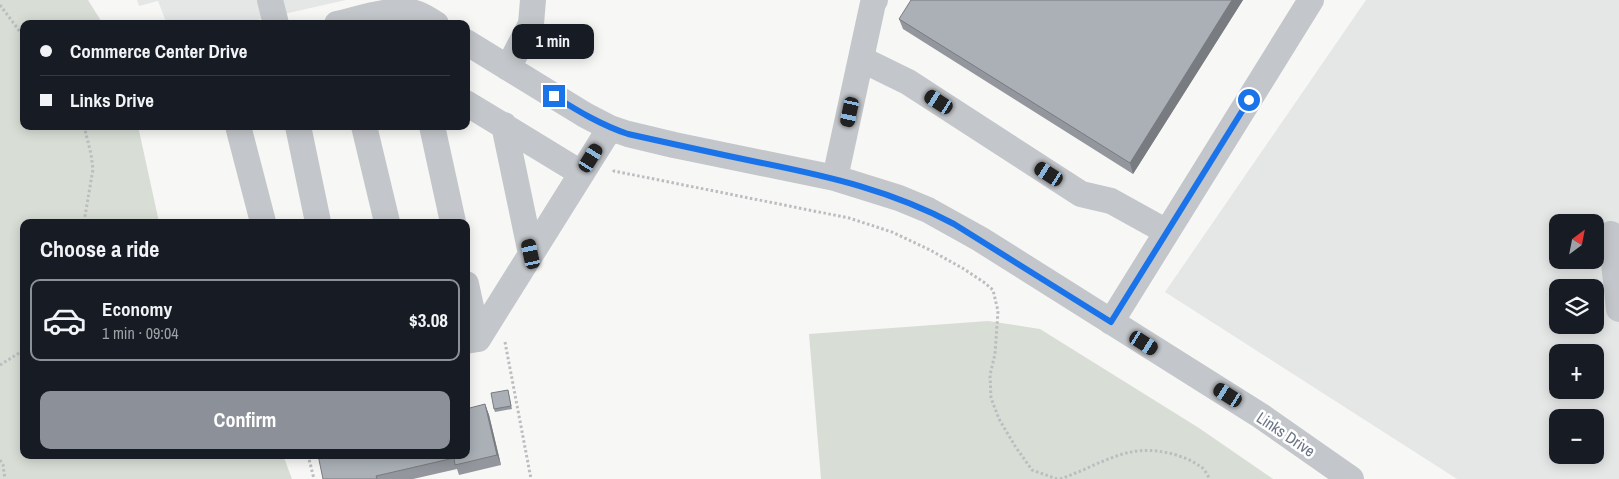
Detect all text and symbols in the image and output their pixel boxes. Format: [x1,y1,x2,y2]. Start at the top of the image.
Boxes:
callout: 1 min [513,23,595,58]
text: 1 min [536,30,570,52]
text: Commerce Center Drive [70,38,248,64]
route end [543,85,565,107]
text: Links Drive [70,87,154,113]
car [922,88,955,116]
route start [1238,89,1260,111]
car [839,96,860,128]
car [576,141,605,175]
car [1032,160,1065,188]
north arrow [1549,214,1604,269]
map controls [1549,214,1604,464]
text: Choose a ride [40,234,159,264]
car [520,238,541,270]
button: layers [1549,279,1604,334]
text: Economy [102,296,172,322]
icon: car [42,298,87,343]
text: $3.08 [409,307,448,333]
text: 1 min · 09:04 [102,322,179,344]
car [1127,329,1160,357]
button: + [1549,344,1604,399]
car [1211,381,1244,409]
button: Confirm [40,391,450,449]
street label: Links Drive [1252,406,1320,462]
button: − [1549,409,1604,464]

